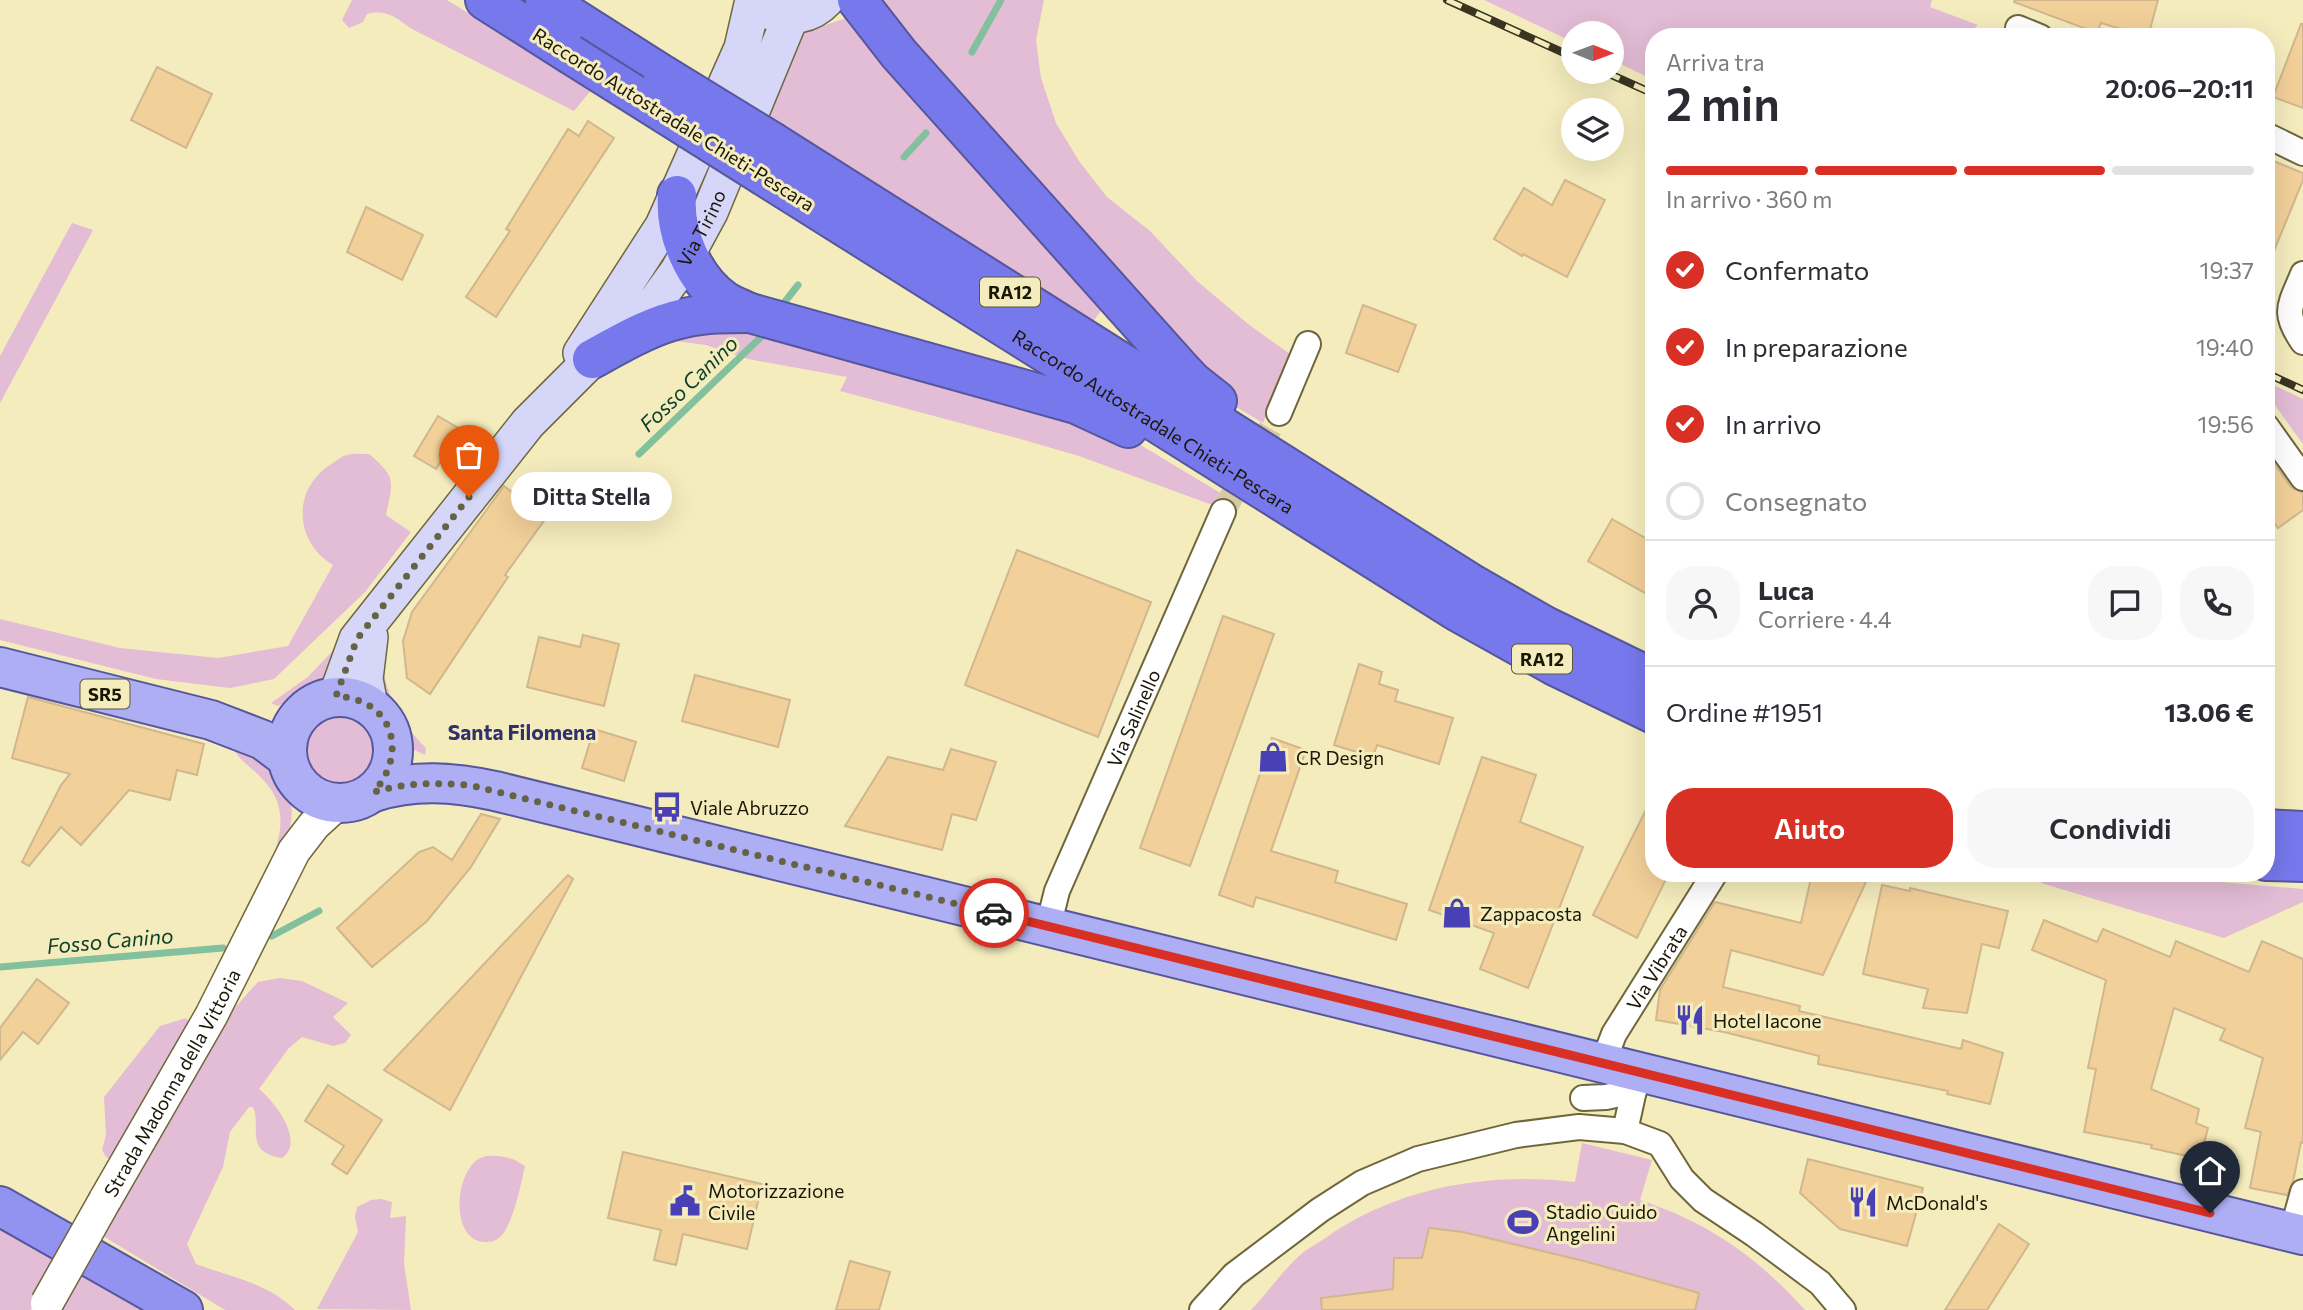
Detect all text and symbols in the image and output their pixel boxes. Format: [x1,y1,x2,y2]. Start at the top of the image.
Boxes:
north arrow [1561,21,1624,84]
map controls [1561,21,1624,161]
street label: Raccordo Autostradale Chieti-Pescara [529,22,819,216]
text: Arriva tra [1666,48,1765,76]
text: 20:06–20:11 [2105,72,2254,103]
text: 2 min [1666,74,1780,130]
button: layers [1561,98,1624,161]
text: In arrivo · 360 m [1666,185,1832,213]
street label: Via Tirino [671,186,730,270]
icon: check [1666,251,1704,289]
text: Confermato [1725,254,1869,285]
text: 19:37 [2200,256,2254,284]
road number: RA12 [980,278,1040,306]
street label: Raccordo Autostradale Chieti-Pescara [1009,324,1298,518]
icon: check [1666,328,1704,366]
water label: Fosso Canino [634,330,742,436]
text: In preparazione [1725,331,1908,362]
text: 19:40 [2196,333,2254,361]
icon: check [1666,405,1704,443]
text: In arrivo [1725,408,1822,439]
text: 19:56 [2198,410,2254,438]
pin [439,425,499,497]
icon: bag [450,436,488,474]
callout: Ditta Stella [511,472,672,522]
text: Ditta Stella [532,482,651,510]
text: Consegnato [1725,485,1867,516]
button: person [1666,566,1740,640]
button: chat [2088,566,2162,640]
button: phone [2180,566,2254,640]
text: Luca [1758,574,1814,605]
text: Corriere · 4.4 [1758,605,1892,633]
road number: RA12 [1512,644,1572,674]
street label: Via Salinello [1101,666,1164,770]
road number: SR5 [80,680,130,708]
text: Ordine #1951 [1666,696,1823,727]
text: 13.06 € [2164,696,2254,727]
district label: Santa Filomena [448,719,596,744]
shop icon: CR Design [1256,740,1290,774]
place label: CR Design [1296,746,1384,769]
button: Aiuto [1666,788,1953,868]
button: Condividi [1967,788,2254,868]
bus stop icon: Viale Abruzzo [650,790,684,824]
place label: Viale Abruzzo [690,796,809,819]
courier [959,878,1029,948]
icon: car [975,894,1013,932]
shop icon: Zappacosta [1440,896,1474,930]
place label: Zappacosta [1480,902,1582,925]
street label: Via Vibrata [1621,920,1691,1014]
water label: Fosso Canino [46,922,174,958]
street label: Strada Madonna della Vittoria [98,965,244,1200]
restaurant icon: Hotel Iacone [1673,1003,1707,1037]
place label: Hotel Iacone [1713,1009,1822,1032]
pin [2180,1141,2240,1213]
icon: home [2191,1152,2229,1190]
place label: Motorizzazione Civile [708,1179,844,1224]
public building icon: Motorizzazione Civile [668,1184,702,1218]
restaurant icon: McDonald's [1846,1185,1880,1219]
place label: McDonald's [1886,1191,1988,1214]
place label: Stadio Guido Angelini [1546,1200,1657,1245]
sports icon: Stadio Guido Angelini [1506,1205,1540,1239]

